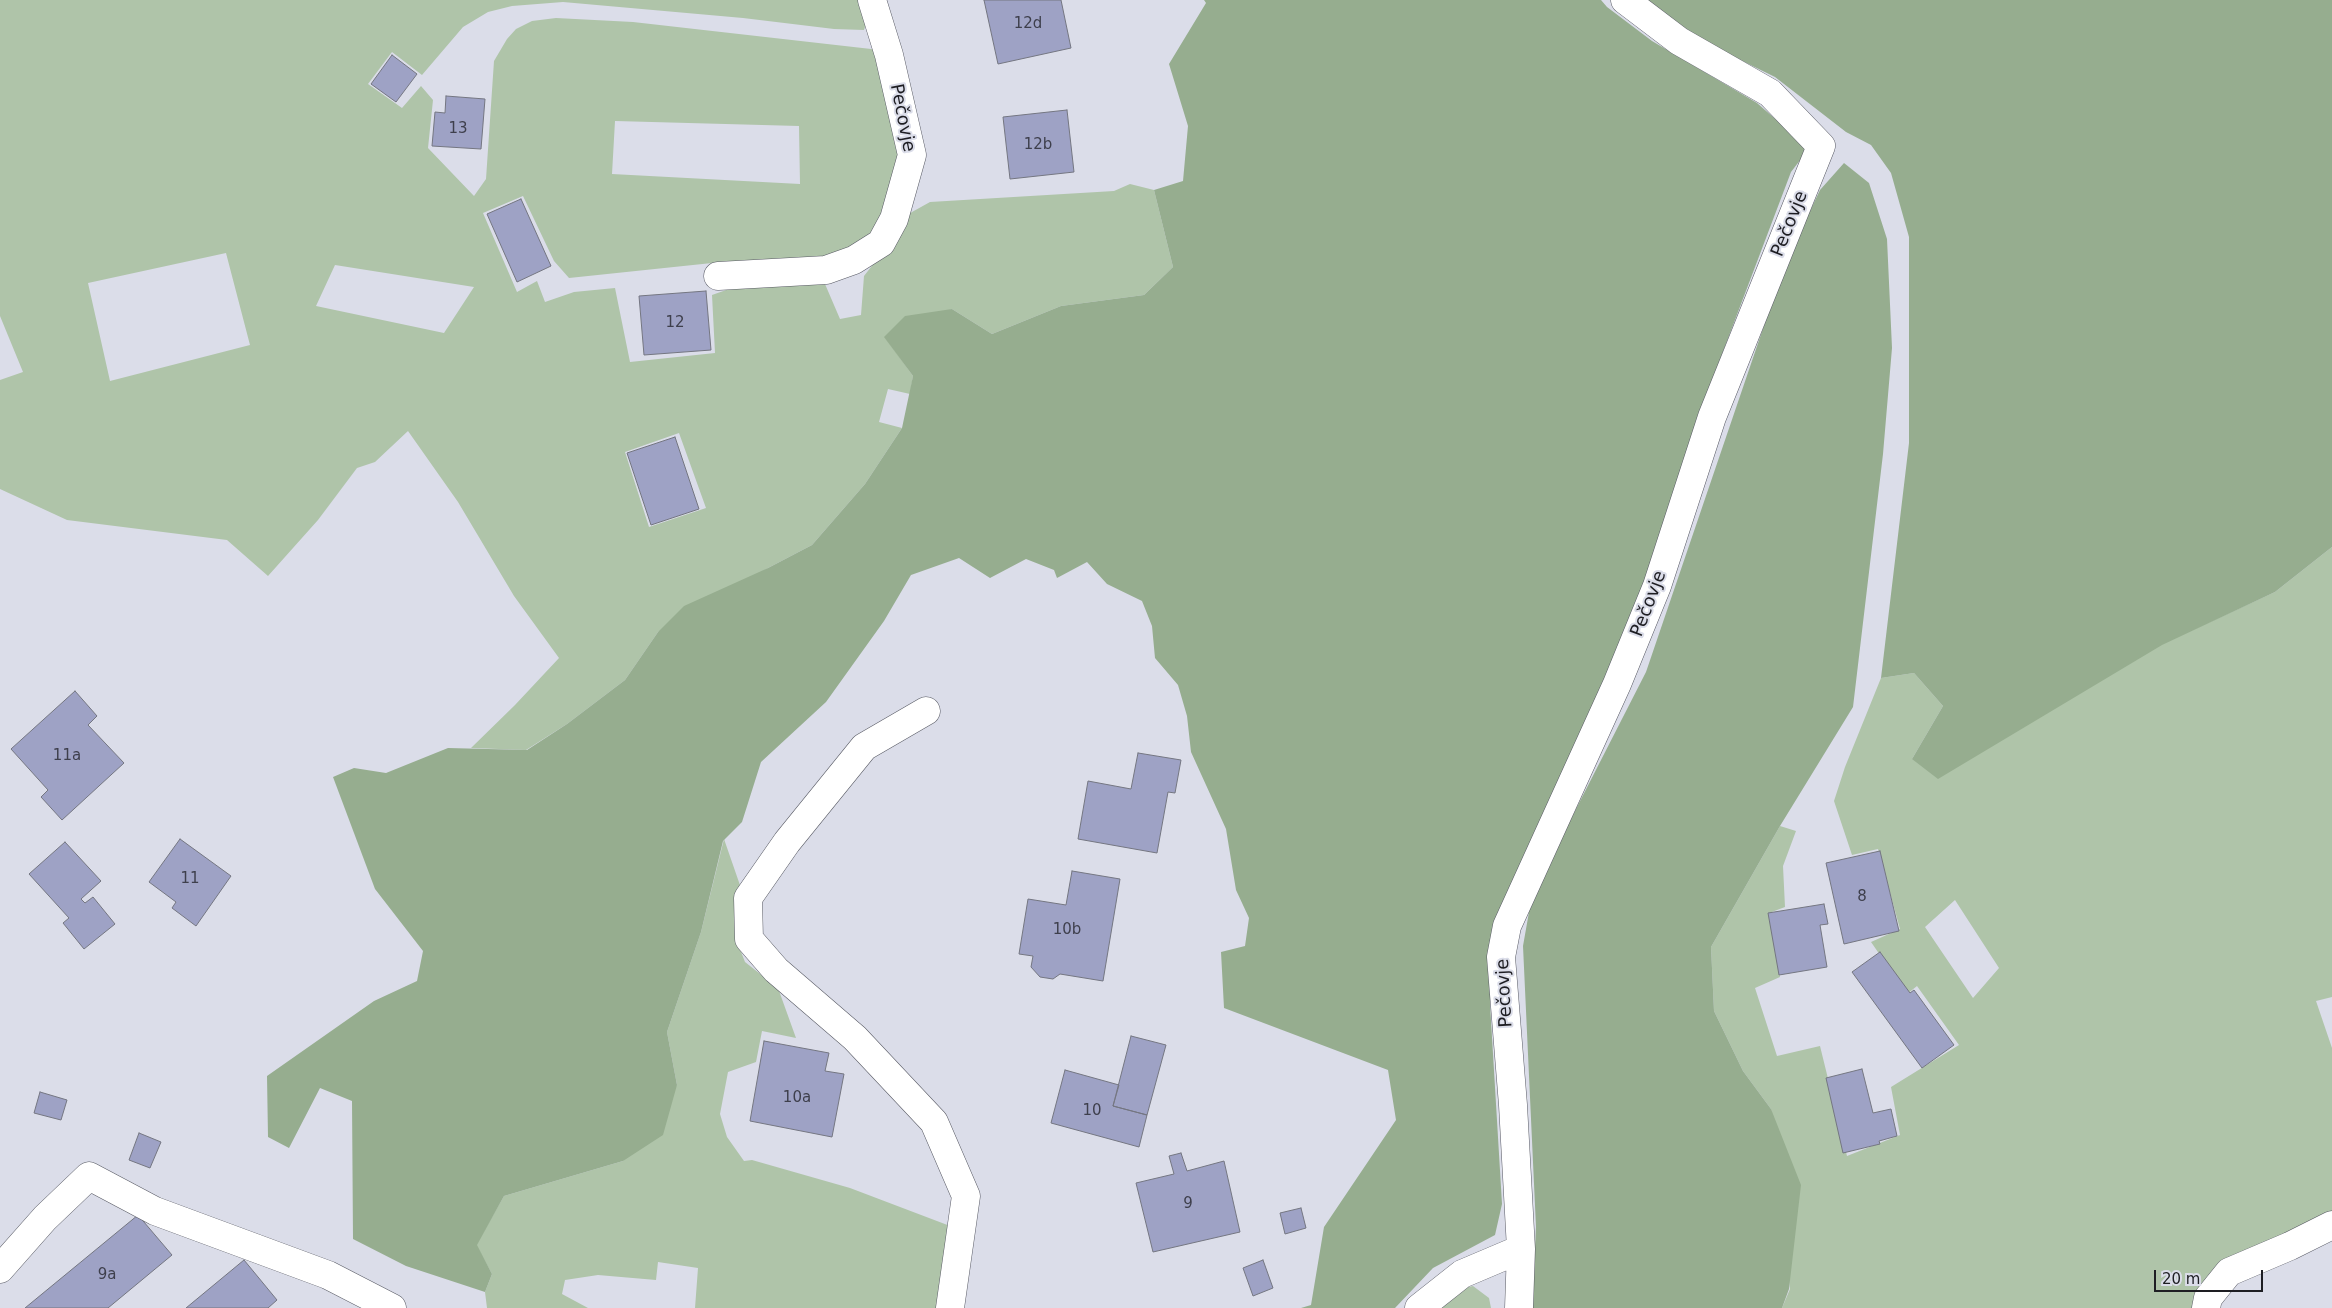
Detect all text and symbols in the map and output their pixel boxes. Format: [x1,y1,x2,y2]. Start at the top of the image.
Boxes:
house number: 12d [1014,15,1042,33]
street label: Pečovje [885,82,919,154]
house number: 13 [448,120,468,138]
house number: 12b [1024,136,1052,154]
street label: Pečovje [1767,188,1813,260]
house number: 12 [665,314,685,332]
street label: Pečovje [1627,568,1671,640]
house number: 11a [53,747,81,765]
house number: 11 [180,870,200,888]
house number: 8 [1857,888,1867,906]
house number: 10b [1053,921,1081,939]
street label: Pečovje [1492,958,1518,1028]
house number: 10a [783,1089,811,1107]
house number: 10 [1082,1102,1102,1120]
house number: 9 [1183,1195,1193,1213]
scale bar [2157,1260,2266,1292]
house number: 9a [98,1266,116,1284]
text: 20 m [2162,1270,2200,1288]

